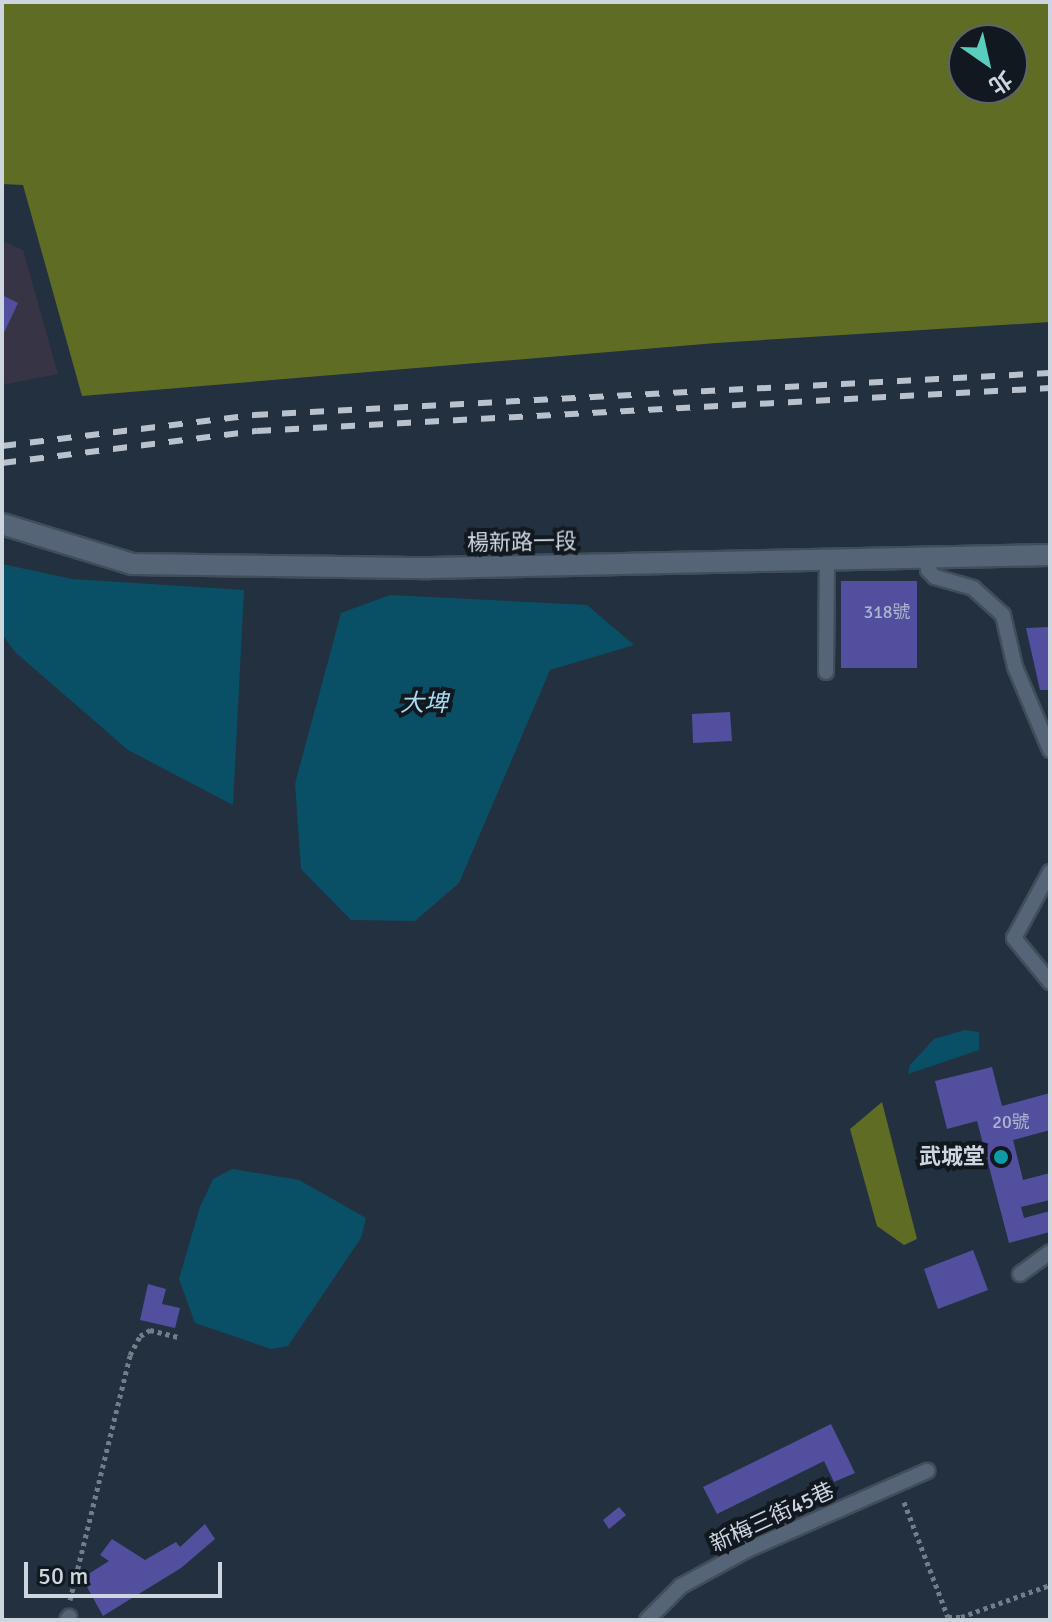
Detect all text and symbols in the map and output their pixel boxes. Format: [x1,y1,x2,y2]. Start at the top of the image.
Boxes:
north arrow [948,24,1028,104]
text: 北 [984,65,1017,100]
street label: 楊新路一段 [467,528,577,556]
house number: 318號 [863,601,911,623]
water label: 大埤 [400,690,448,718]
house number: 20號 [992,1111,1030,1133]
place label: 武城堂 [919,1144,985,1170]
marker: 武城堂 [992,1148,1010,1166]
street label: 新梅三街45巷 [706,1477,838,1557]
scale bar [28,1546,226,1596]
text: 50 m [38,1561,88,1591]

